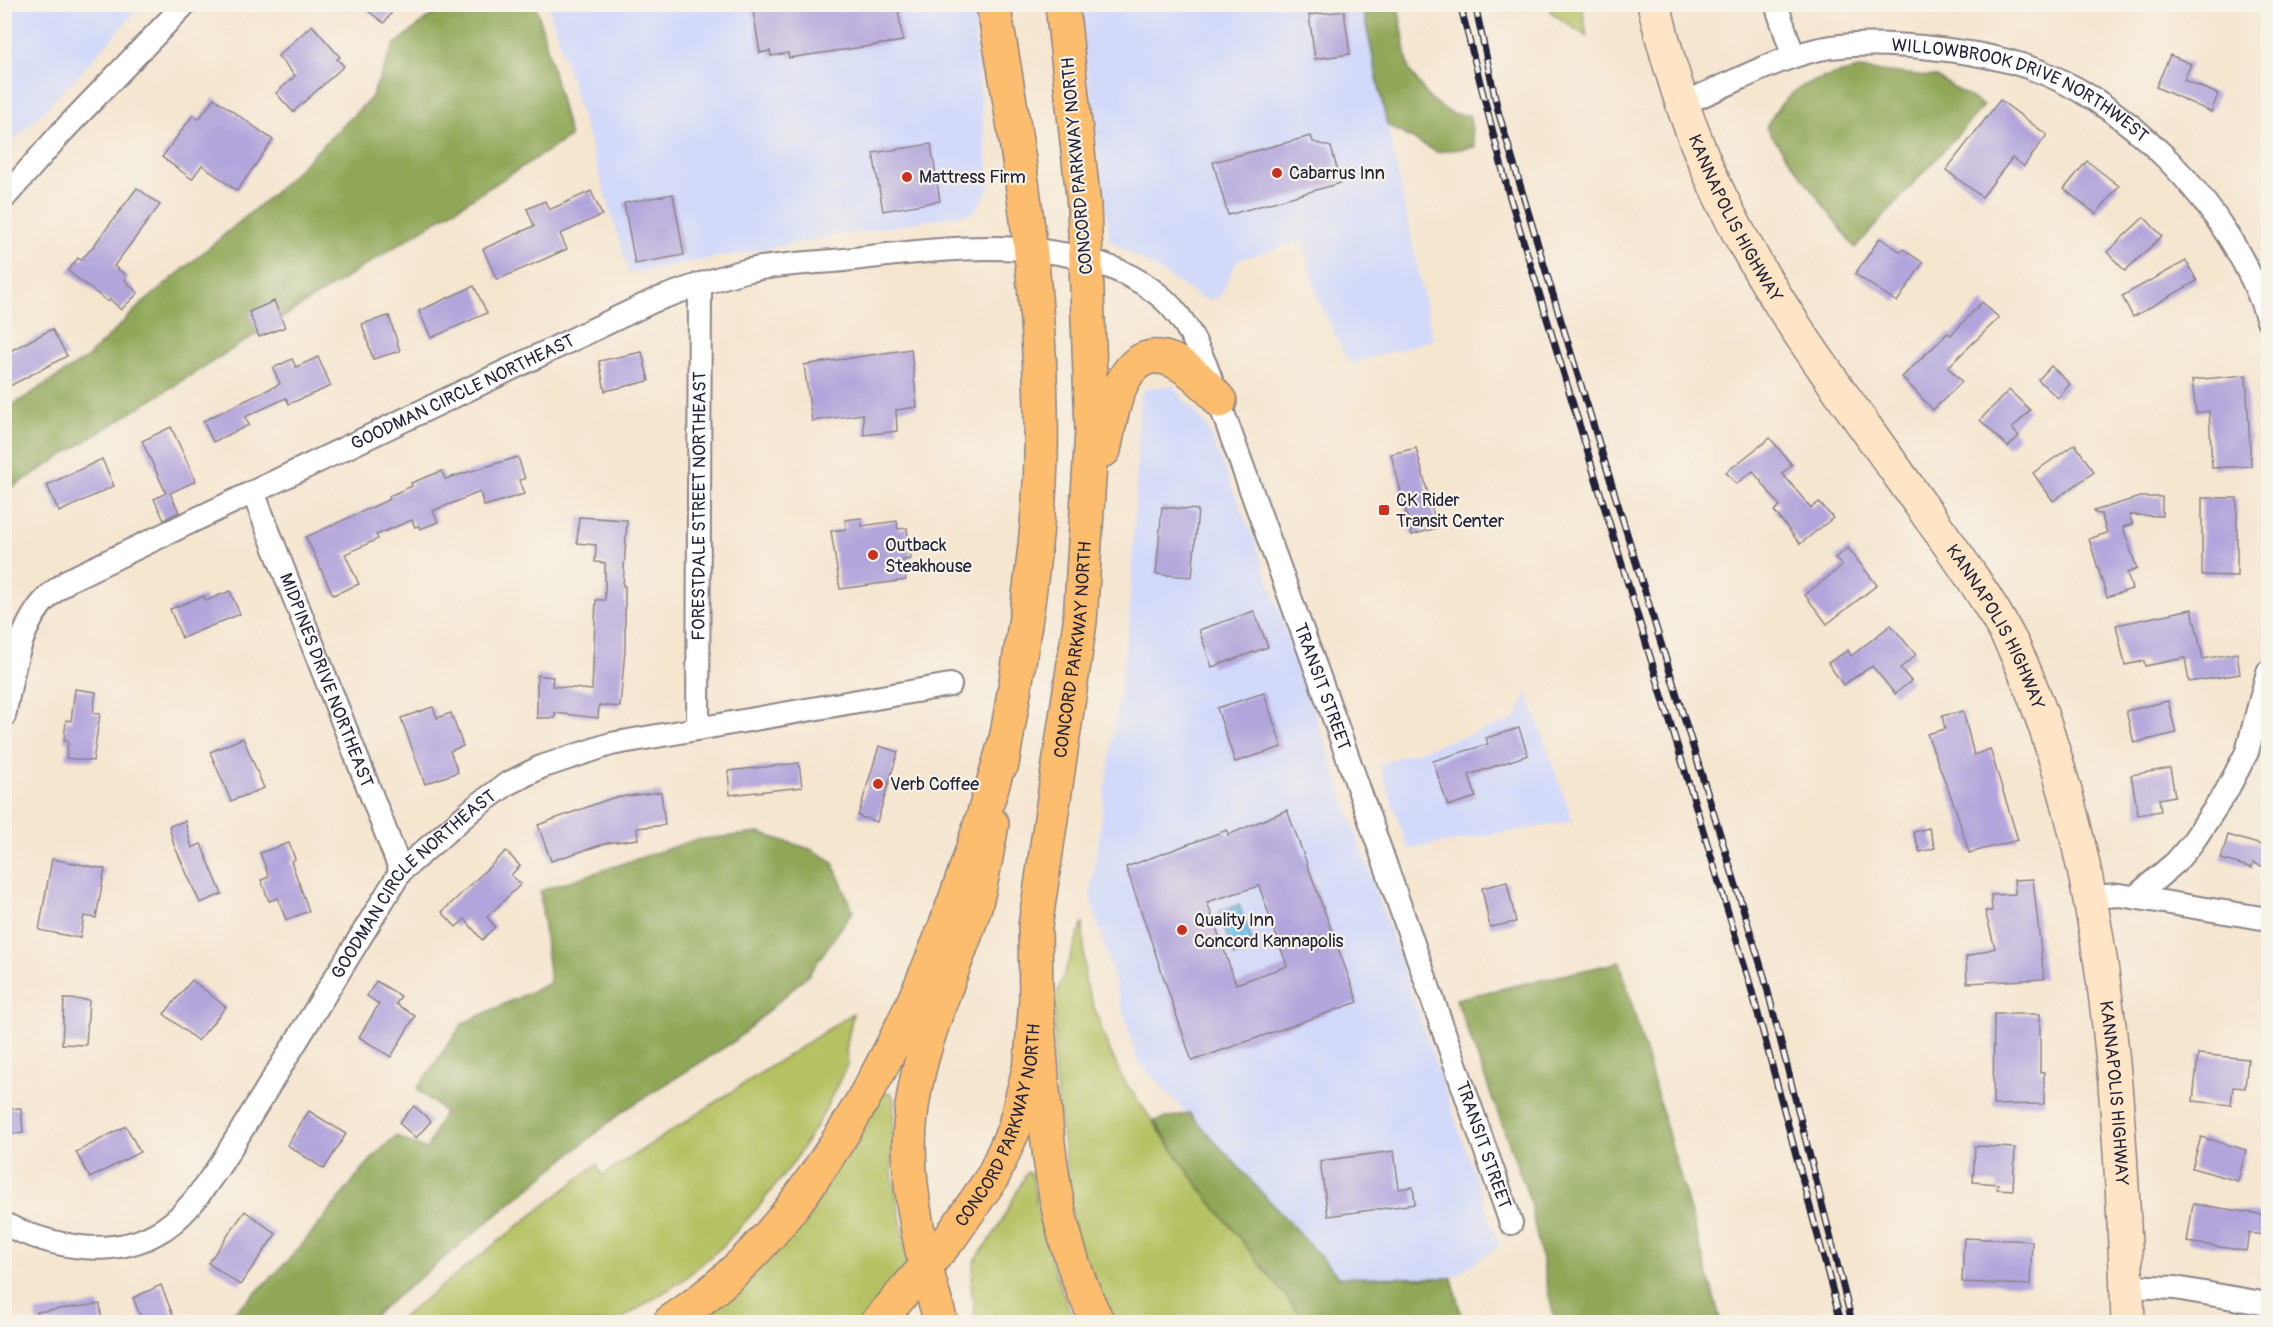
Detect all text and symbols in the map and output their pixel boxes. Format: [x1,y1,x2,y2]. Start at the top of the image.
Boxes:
street label: WILLOWBROOK DRIVE NORTHWEST [1891,34,2153,148]
street label: CONCORD PARKWAY NORTH [1057,56,1098,276]
street label: KANNAPOLIS HIGHWAY [1683,131,1788,307]
place label: Cabarrus Inn [1289,162,1385,185]
place label: Mattress Firm [919,166,1026,189]
marker: Cabarrus Inn [1270,166,1284,180]
marker: Mattress Firm [900,170,914,184]
street label: GOODMAN CIRCLE NORTHEAST [347,329,578,456]
street label: FORESTDALE STREET NORTHEAST [687,371,712,641]
place label: CK Rider Transit Center [1396,489,1505,533]
marker: CK Rider Transit Center [1377,503,1391,517]
place label: Outback Steakhouse [885,534,972,578]
street label: KANNAPOLIS HIGHWAY [1941,540,2050,713]
street label: CONCORD PARKWAY NORTH [1049,541,1097,760]
marker: Outback Steakhouse [866,548,880,562]
street label: MIDPINES DRIVE NORTHEAST [274,570,378,791]
street label: TRANSIT STREET [1288,620,1355,753]
place label: Verb Coffee [890,773,979,796]
marker: Verb Coffee [871,777,885,791]
street label: GOODMAN CIRCLE NORTHEAST [326,785,501,983]
place label: Quality Inn Concord Kannapolis [1194,909,1344,953]
marker: Quality Inn Concord Kannapolis [1175,923,1189,937]
street label: KANNAPOLIS HIGHWAY [2094,999,2133,1187]
street label: CONCORD PARKWAY NORTH [950,1023,1046,1231]
street label: TRANSIT STREET [1450,1078,1516,1212]

